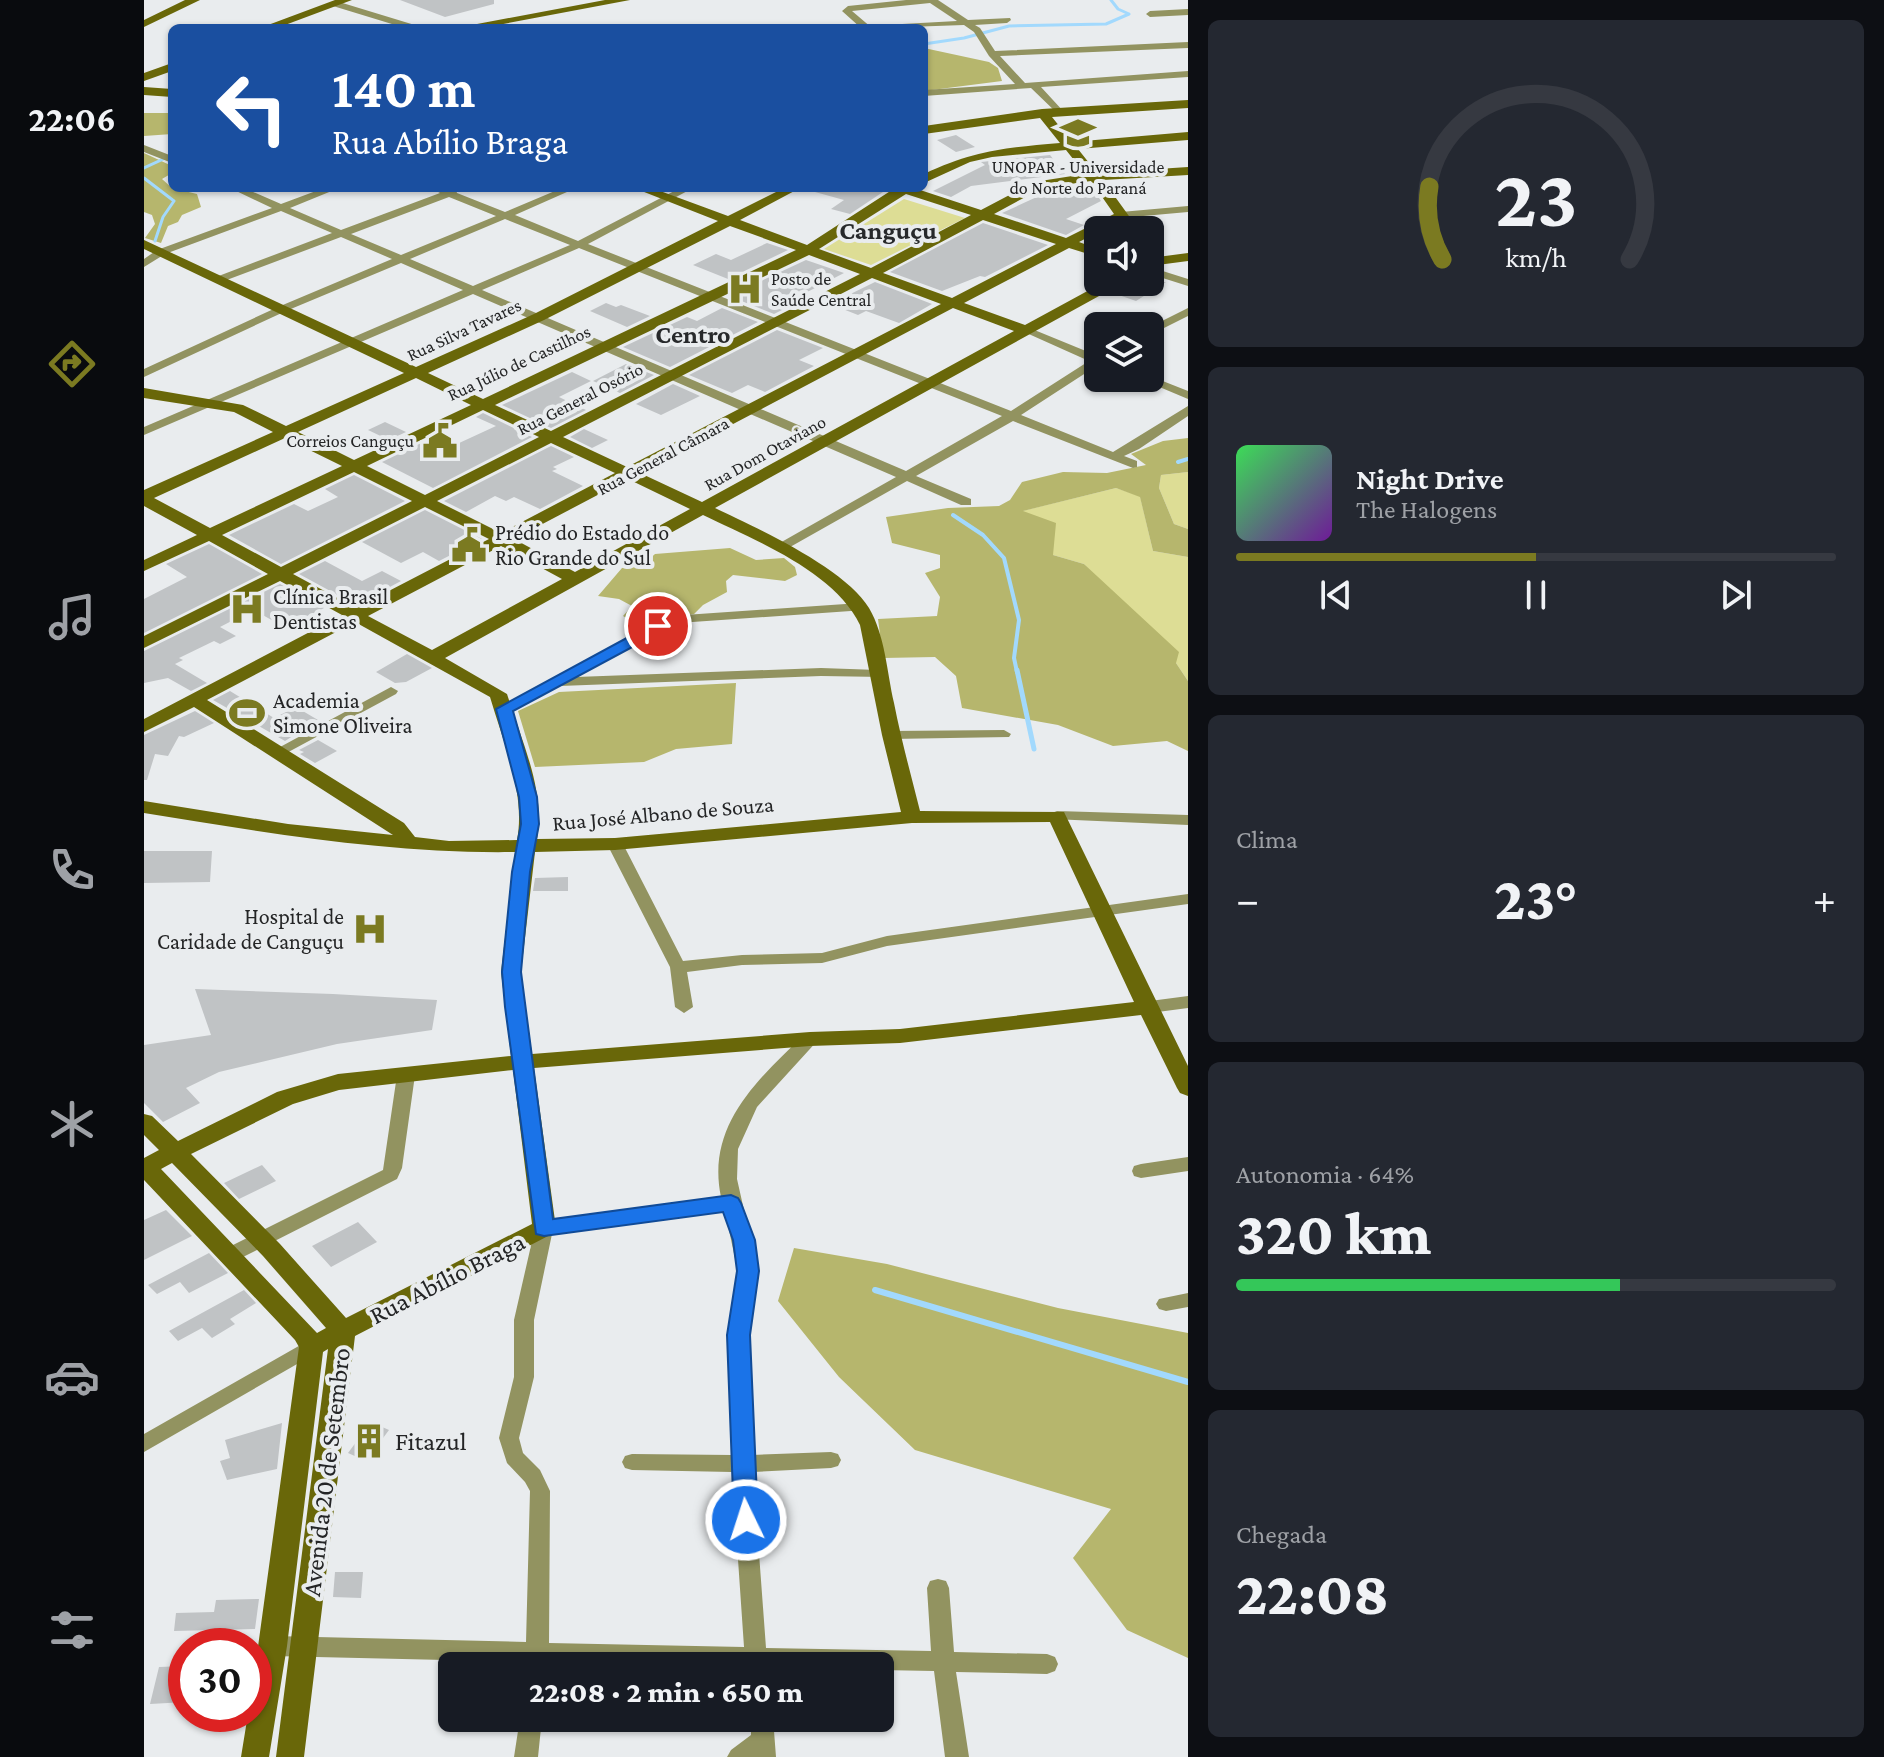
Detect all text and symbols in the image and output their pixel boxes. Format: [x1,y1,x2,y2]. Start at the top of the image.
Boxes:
icon: left [200,56,304,160]
text: 140 m [332,57,475,119]
text: 22:06 [28,99,116,139]
school or university icon: UNOPAR - Universidade do Norte do Paraná [1059,114,1097,152]
text: Rua Abílio Braga [332,122,568,162]
text: 23 [1494,150,1578,243]
place label: UNOPAR - Universidade do Norte do Paraná [992,157,1165,198]
district label: Canguçu [839,216,937,245]
map controls [1084,216,1164,392]
button: sound [1084,216,1164,296]
text: km/h [1505,241,1567,273]
place label: Posto de Saúde Central [771,269,872,310]
hospital icon: Posto de Saúde Central [726,270,764,308]
street label: Rua Silva Tavares [404,295,524,365]
button: layers [1084,312,1164,392]
district label: Centro [655,320,731,349]
street label: Rua Júlio de Castilhos [444,321,594,405]
icon: directions [44,336,100,392]
street label: Rua General Osório [514,359,646,439]
street label: Rua Dom Otaviano [701,411,829,495]
street label: Rua General Câmara [594,413,732,499]
public building icon: Correios Canguçu [421,422,459,460]
place label: Correios Canguçu [286,431,414,451]
text: Night Drive [1356,462,1504,495]
text: The Halogens [1356,495,1497,524]
place label: Prédio do Estado do Rio Grande do Sul [495,520,669,570]
public building icon: Prédio do Estado do Rio Grande do Sul [450,526,488,564]
icon: previous [1314,573,1358,617]
icon: pause [1514,573,1558,617]
icon: next [1714,573,1758,617]
place label: Clínica Brasil Dentistas [273,584,389,634]
icon: music [44,589,100,645]
hospital icon: Clínica Brasil Dentistas [228,590,266,628]
pin [624,592,692,660]
icon: arrive [636,604,680,648]
place label: Academia Simone Oliveira [273,688,412,738]
sports icon: Academia Simone Oliveira [228,694,266,732]
street label: Rua José Albano de Souza [551,791,775,836]
text: Clima [1236,825,1298,854]
icon: phone [44,842,100,898]
text: 23° [1494,865,1578,932]
text: − [1236,875,1259,923]
text: + [1813,875,1836,923]
place label: Hospital de Caridade de Canguçu [157,904,344,954]
hospital icon: Hospital de Caridade de Canguçu [351,910,389,948]
icon: climate [44,1096,100,1152]
text: Autonomia · 64% [1236,1160,1414,1189]
text: 320 km [1236,1200,1431,1267]
street label: Rua Abílio Braga [365,1227,530,1330]
street label: Avenida 20 de Setembro [297,1346,356,1598]
icon: car [44,1349,100,1405]
building icon: Fitazul [350,1422,388,1460]
place label: Fitazul [395,1427,467,1456]
position arrow [704,1478,788,1562]
text: Chegada [1236,1520,1327,1549]
text: 22:08 [1236,1560,1389,1627]
icon: filters [44,1602,100,1658]
speed limit sign: 30 [168,1628,272,1732]
text: 22:08 · 2 min · 650 m [529,1675,803,1708]

